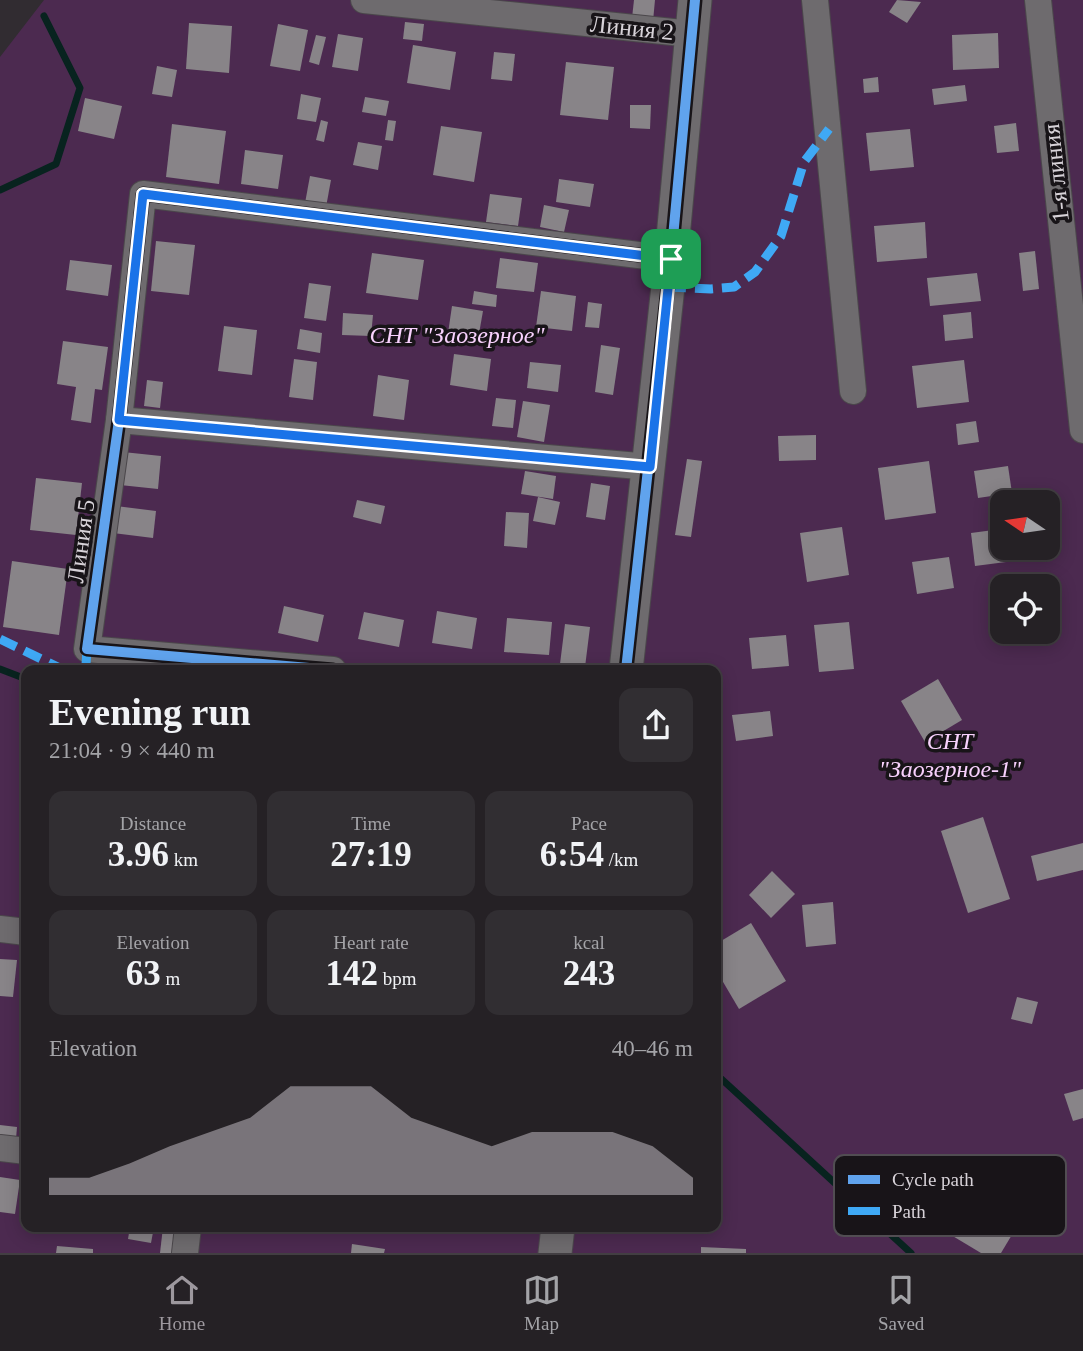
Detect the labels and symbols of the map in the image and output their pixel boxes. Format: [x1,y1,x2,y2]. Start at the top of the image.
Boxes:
street label: Линия 2 [589,11,675,45]
street label: 1-я линия [1038,123,1074,223]
pin [641,229,701,289]
park label: СНТ "Заозерное" [370,322,545,348]
north arrow [990,490,1060,560]
street label: Линия 5 [62,498,100,584]
park label: СНТ "Заозерное-1" [879,728,1022,782]
legend [834,1155,1066,1236]
text: Cycle path [892,1169,974,1190]
text: Path [892,1201,926,1222]

